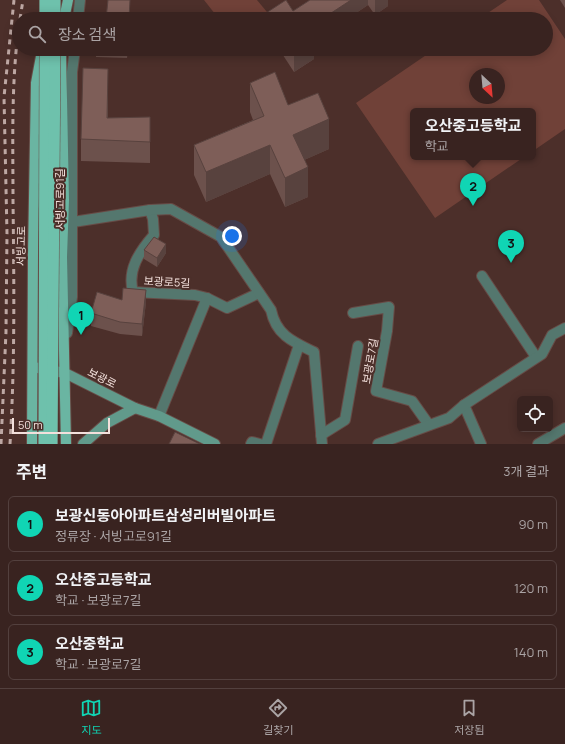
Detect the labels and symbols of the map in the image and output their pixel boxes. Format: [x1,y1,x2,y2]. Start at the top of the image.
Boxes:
north arrow [469,68,505,104]
street label: 서빙고로91길 [52,168,67,230]
pin: 2 [460,173,486,206]
street label: 서빙고로 [13,226,28,266]
your location [222,226,242,246]
pin: 3 [498,230,524,263]
street label: 보광로5길 [143,273,191,290]
pin: 1 [68,302,94,335]
street label: 보광로7길 [358,337,381,385]
street label: 보광로 [85,364,119,391]
scale bar [12,416,110,435]

